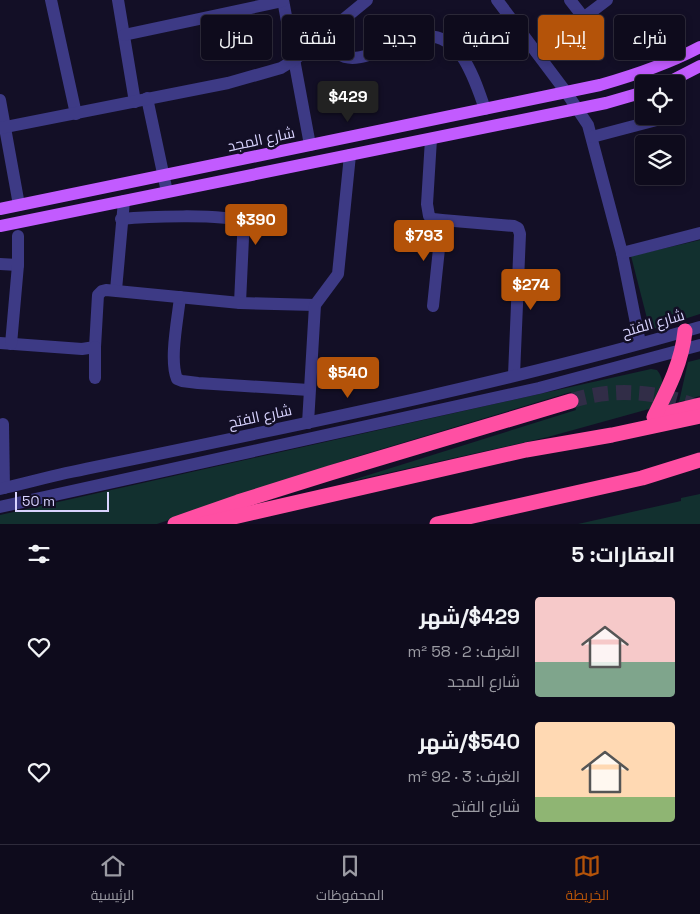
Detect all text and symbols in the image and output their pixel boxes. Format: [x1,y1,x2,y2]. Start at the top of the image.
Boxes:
chip: منزل [201,15,272,60]
chip: شقة [282,15,354,60]
chip: جديد [364,15,434,60]
chip: تصفية [444,15,528,60]
chip: إيجار [538,15,604,60]
chip: شراء [614,15,685,60]
map controls [635,75,685,185]
button: locate [635,75,685,125]
pin: $429 [318,80,378,123]
text: $429 [328,86,368,107]
street label: شارع المجد [226,123,297,157]
button: layers [635,135,685,185]
pin: $390 [226,204,286,246]
text: $390 [236,209,276,230]
pin: $793 [394,220,454,262]
text: $793 [405,225,443,246]
pin: $274 [501,268,561,311]
text: $274 [512,274,550,295]
street label: شارع الفتح [619,305,687,343]
pin: $540 [318,356,378,399]
text: $540 [328,362,368,383]
street label: شارع الفتح [226,400,294,434]
scale bar [15,489,109,512]
text: 50 m [22,492,55,510]
icon: filters [25,540,53,568]
text: العقارات: 5 [572,541,675,568]
text: $429/شهر [419,603,520,630]
icon: home [575,617,635,677]
icon: heart [25,633,53,661]
text: الغرف: 2 · 58 m² [407,641,520,662]
text: شارع المجد [447,671,520,692]
text: $540/شهر [418,728,520,755]
icon: home [575,742,635,802]
icon: heart [25,758,53,786]
text: الغرف: 3 · 92 m² [408,766,520,787]
text: شارع الفتح [451,796,520,817]
tab: الرئيسية [91,852,135,908]
tab: المحفوظات [316,852,384,908]
tab: الخريطة [566,852,609,908]

